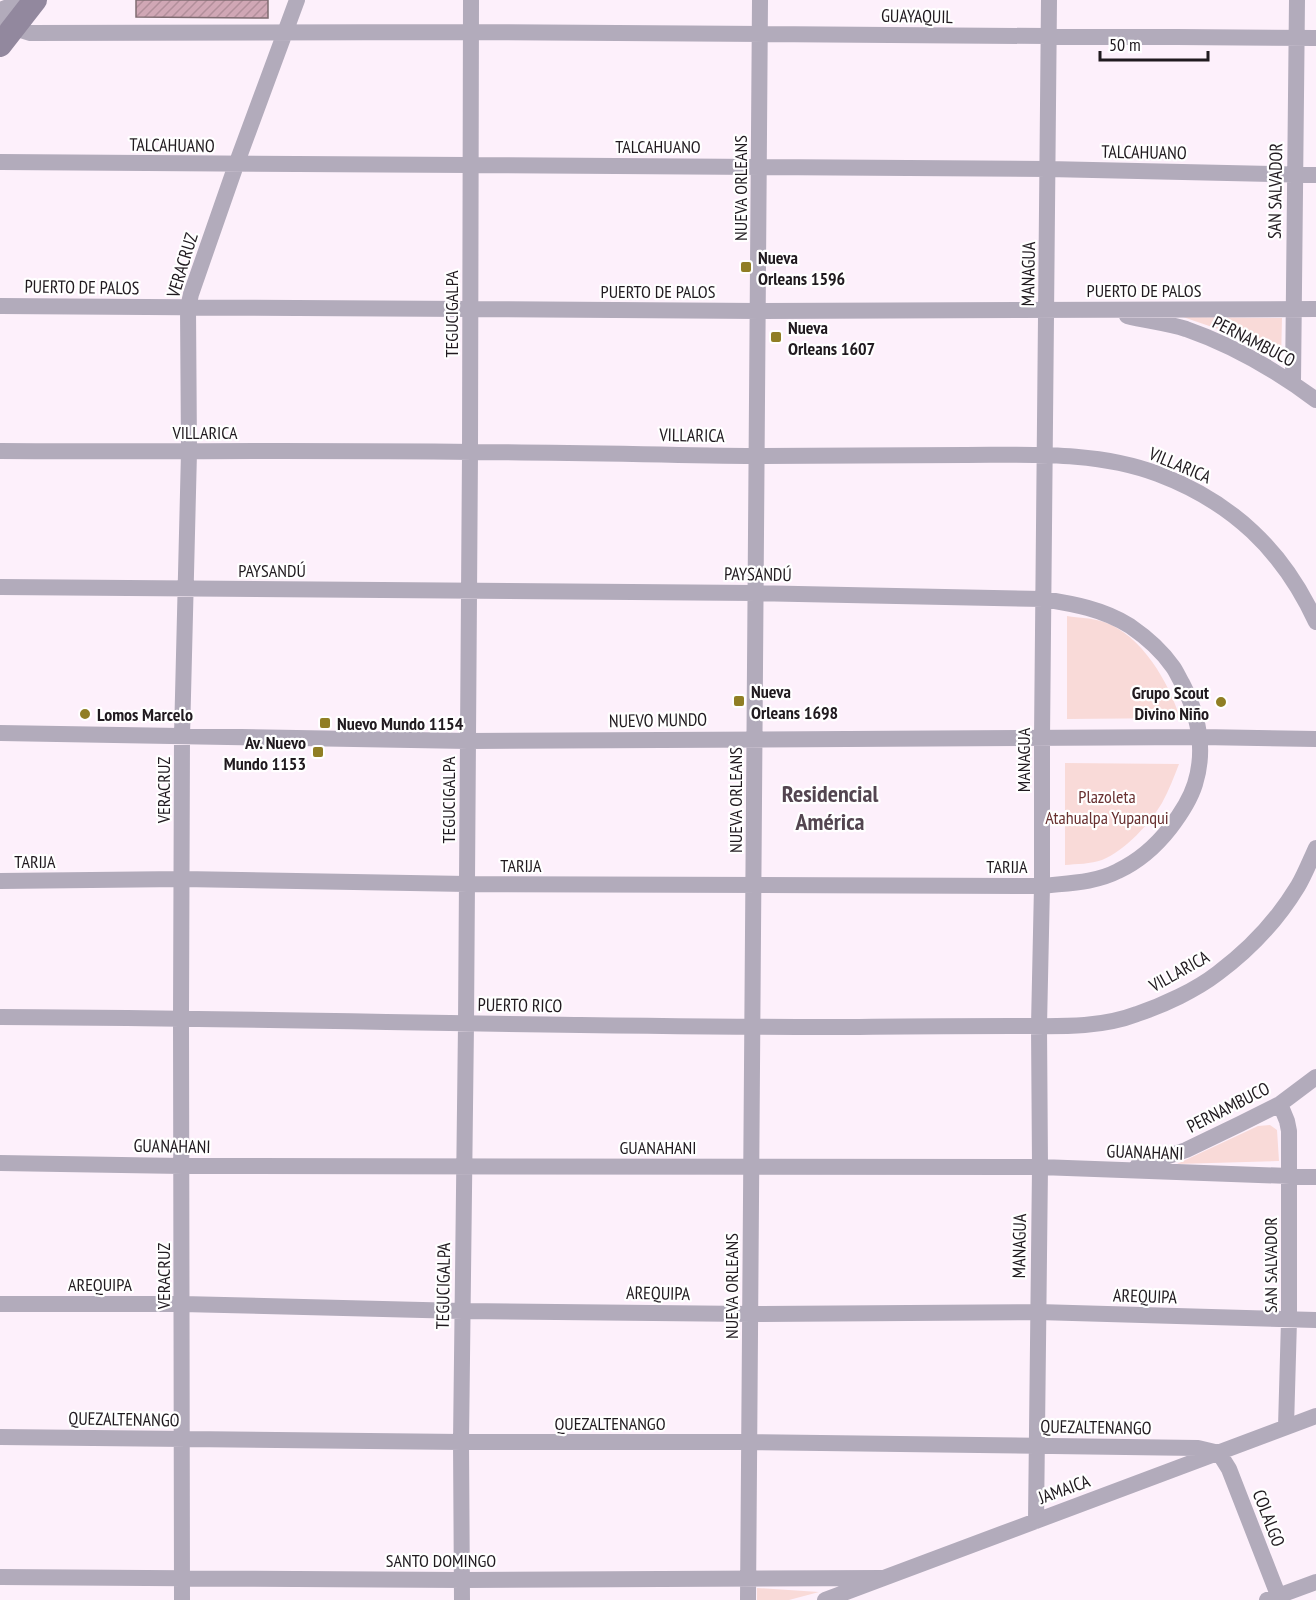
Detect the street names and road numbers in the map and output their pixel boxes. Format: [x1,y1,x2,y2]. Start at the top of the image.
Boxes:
street label: GUAYAQUIL [881,4,954,28]
street label: TALCAHUANO [129,133,215,157]
street label: TALCAHUANO [615,135,701,158]
street label: NUEVA ORLEANS [729,135,752,241]
street label: TALCAHUANO [1101,140,1187,164]
street label: SAN SALVADOR [1263,142,1287,239]
street label: VERACRUZ [161,230,203,301]
street label: MANAGUA [1016,241,1040,306]
street label: TEGUCIGALPA [440,270,463,357]
street label: PUERTO DE PALOS [24,275,140,300]
street label: PUERTO DE PALOS [1087,279,1202,302]
street label: PUERTO DE PALOS [601,280,716,303]
street label: PERNAMBUCO [1209,310,1299,372]
street label: VILLARICA [171,421,238,444]
street label: VILLARICA [658,423,725,447]
street label: VILLARICA [1145,441,1215,489]
street label: PAYSANDÚ [238,559,306,582]
street label: PAYSANDÚ [724,562,792,586]
street label: NUEVO MUNDO [609,708,707,732]
street label: MANAGUA [1012,727,1035,792]
street label: NUEVA ORLEANS [724,747,747,853]
street label: TEGUCIGALPA [437,756,460,843]
street label: VERACRUZ [152,757,175,824]
street label: TARIJA [14,850,56,873]
street label: TARIJA [500,854,542,877]
street label: TARIJA [986,855,1028,878]
street label: VILLARICA [1144,945,1214,997]
street label: PUERTO RICO [477,993,563,1017]
street label: PERNAMBUCO [1183,1076,1273,1138]
street label: GUANAHANI [133,1134,211,1158]
street label: GUANAHANI [620,1136,697,1159]
street label: GUANAHANI [1106,1139,1184,1165]
street label: MANAGUA [1007,1213,1031,1278]
street label: SAN SALVADOR [1259,1217,1282,1313]
street label: NUEVA ORLEANS [720,1233,743,1339]
street label: TEGUCIGALPA [431,1242,455,1330]
street label: VERACRUZ [152,1243,175,1310]
street label: AREQUIPA [68,1273,132,1296]
street label: AREQUIPA [626,1281,691,1305]
street label: AREQUIPA [1113,1283,1178,1309]
street label: QUEZALTENANGO [68,1407,180,1431]
street label: QUEZALTENANGO [554,1412,666,1435]
street label: QUEZALTENANGO [1040,1415,1152,1439]
street label: JAMAICA [1034,1469,1093,1509]
street label: COLALGO [1248,1486,1290,1550]
street label: SANTO DOMINGO [386,1549,496,1572]

